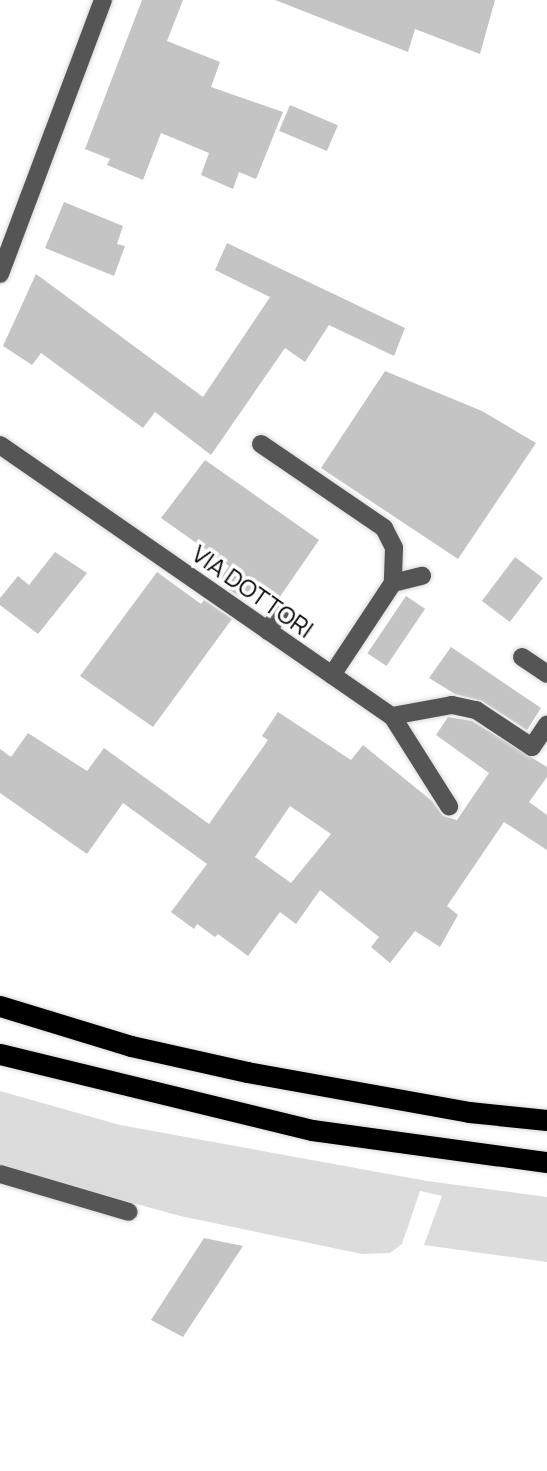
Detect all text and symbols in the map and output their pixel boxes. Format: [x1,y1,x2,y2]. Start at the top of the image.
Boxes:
street label: VIA DOTTORI [187,539,319,643]

